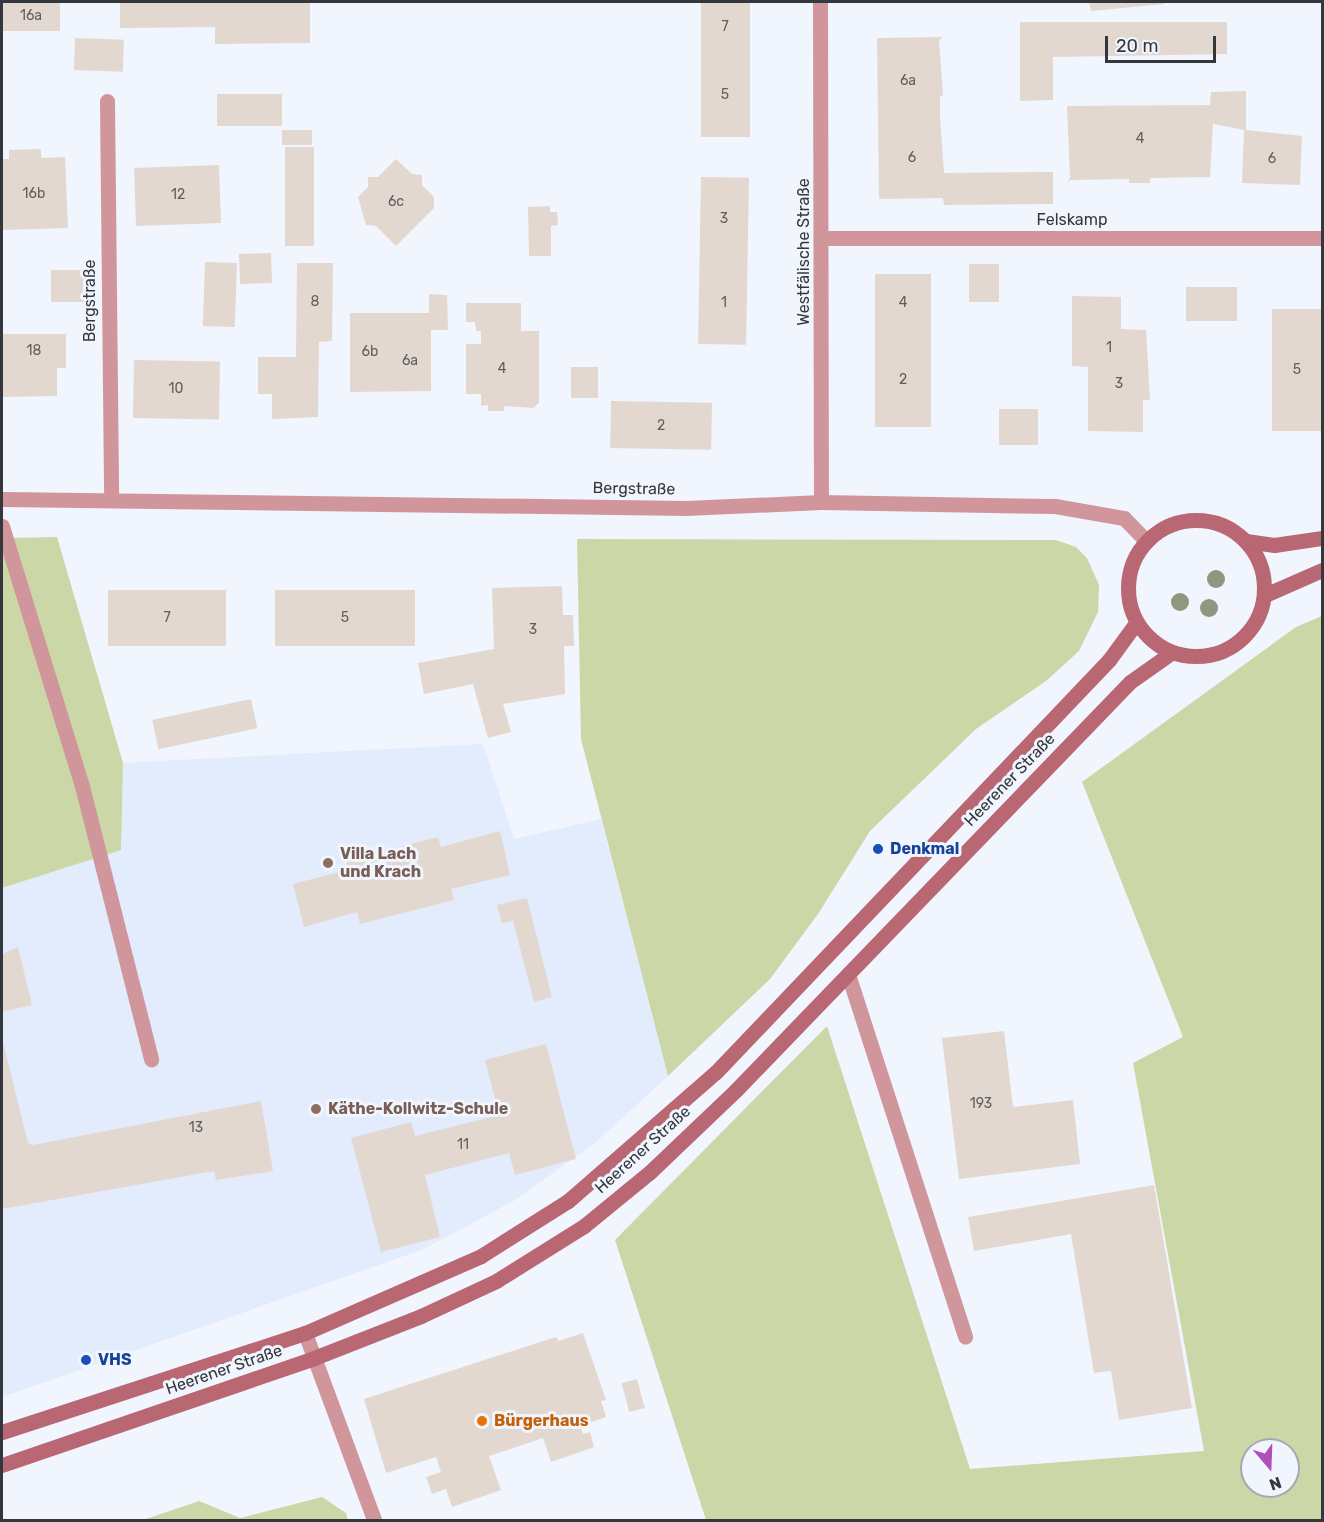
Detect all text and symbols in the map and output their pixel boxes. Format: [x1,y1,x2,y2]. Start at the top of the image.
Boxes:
house number: 16a [20,8,42,24]
house number: 7 [721,19,729,35]
scale bar [1108,24,1219,62]
text: 20 m [1116,35,1158,57]
house number: 6a [900,73,916,89]
house number: 5 [721,87,729,103]
house number: 4 [1136,131,1144,147]
house number: 6 [908,150,916,166]
house number: 6 [1268,151,1276,167]
street label: Westfälische Straße [794,178,814,326]
house number: 16b [23,186,45,202]
house number: 12 [171,187,185,203]
house number: 6c [388,194,404,210]
street label: Felskamp [1037,210,1107,230]
house number: 3 [720,211,728,227]
street label: Bergstraße [80,260,100,342]
house number: 8 [311,294,319,310]
house number: 1 [721,295,727,311]
house number: 4 [899,295,907,311]
house number: 1 [1106,340,1112,356]
house number: 18 [27,343,41,359]
house number: 6b [362,344,378,360]
house number: 6a [402,353,418,369]
house number: 4 [498,361,506,377]
house number: 5 [1293,362,1301,378]
house number: 2 [899,372,907,388]
house number: 3 [1115,376,1123,392]
house number: 10 [169,381,183,397]
house number: 2 [657,418,665,434]
street label: Bergstraße [592,479,676,499]
house number: 7 [163,610,171,626]
house number: 5 [341,610,349,626]
house number: 3 [529,622,537,638]
street label: Heerener Straße [961,729,1059,831]
place label: Denkmal [890,839,959,859]
marker: Denkmal [871,842,885,856]
place label: Villa Lach und Krach [340,844,421,882]
marker: Villa Lach und Krach [321,856,335,870]
house number: 193 [970,1096,992,1112]
place label: Käthe-Kollwitz-Schule [328,1099,508,1119]
marker: Käthe-Kollwitz-Schule [309,1102,323,1116]
street label: Heerener Straße [591,1102,695,1198]
house number: 13 [189,1120,203,1136]
house number: 11 [457,1137,469,1153]
street label: Heerener Straße [163,1341,285,1399]
place label: VHS [98,1350,132,1370]
marker: VHS [79,1353,93,1367]
place label: Bürgerhaus [494,1411,589,1431]
marker: Bürgerhaus [475,1414,489,1428]
north arrow [1240,1438,1300,1498]
text: N [1267,1473,1284,1494]

